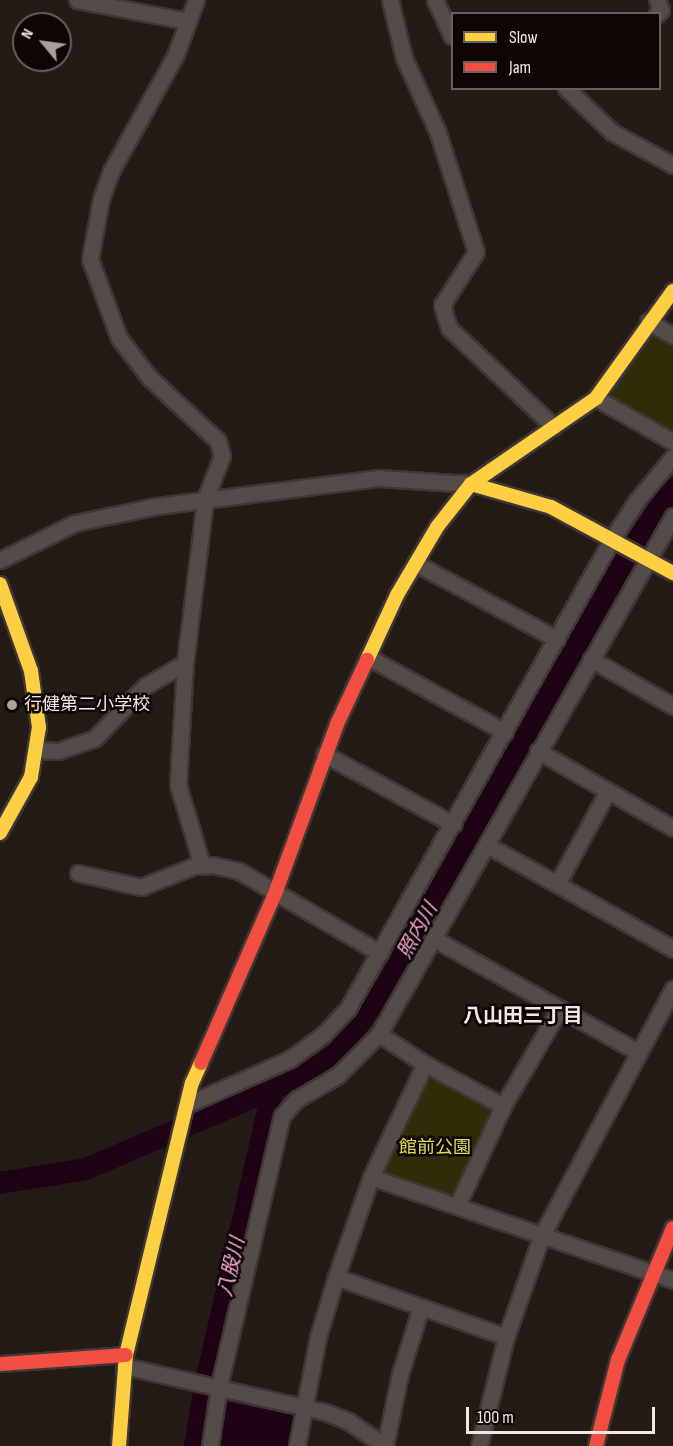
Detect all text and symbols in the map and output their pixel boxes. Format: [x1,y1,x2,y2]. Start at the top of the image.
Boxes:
north arrow [12,12,72,72]
legend [451,12,661,90]
text: N [17,26,38,42]
text: Slow [509,27,538,48]
text: Jam [509,57,531,78]
place label: 行健第二小学校 [24,694,150,716]
marker: 行健第二小学校 [5,698,19,712]
water label: 照内川 [393,899,443,963]
district label: 八山田三丁目 [463,1004,583,1028]
park label: 館前公園 [399,1137,471,1159]
water label: 八股川 [214,1235,250,1299]
scale bar [469,1395,658,1433]
text: 100 m [477,1407,514,1428]

